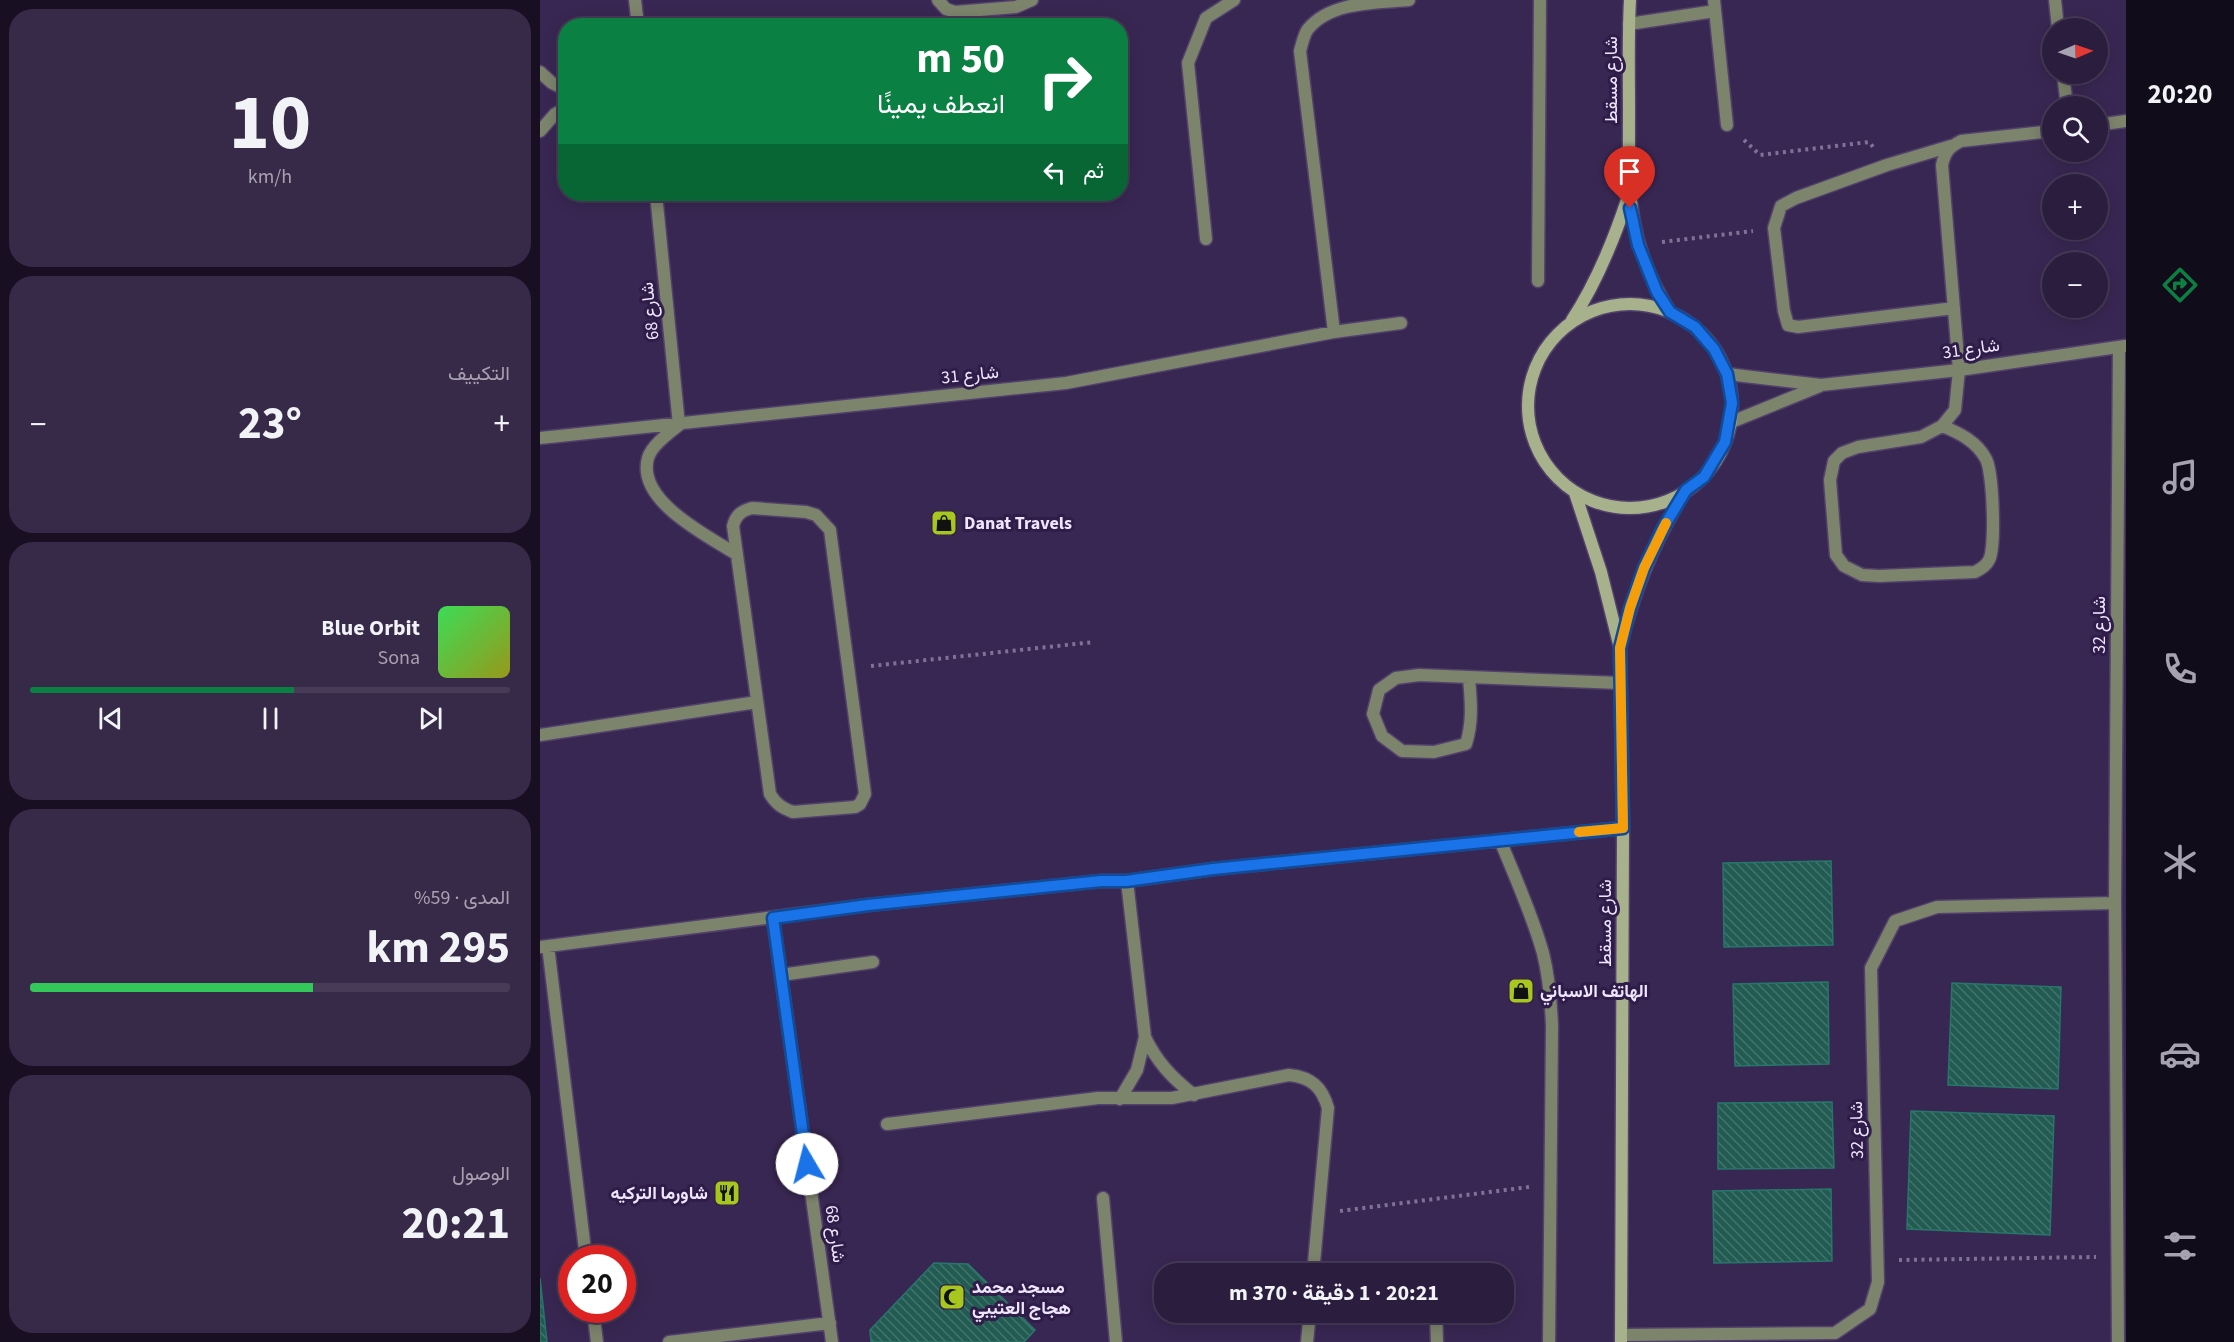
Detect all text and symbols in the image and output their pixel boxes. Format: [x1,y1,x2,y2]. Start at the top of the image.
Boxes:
north arrow [2042,18,2108,84]
map controls [2042,18,2108,318]
text: 50 m [916,29,1005,89]
street label: شارع مسقط [1599,36,1624,124]
icon: right [1026,42,1104,120]
text: 10 [229,68,311,179]
text: 20:20 [2147,75,2213,114]
text: انعطف يمينًا [877,85,1005,124]
button: search [2042,96,2108,162]
pin [1604,146,1655,208]
text: ثم [1083,155,1104,187]
icon: arrive [1613,155,1646,188]
icon: left [1038,156,1071,189]
text: km/h [248,163,292,191]
button: + [2042,174,2108,240]
button: − [2042,252,2108,318]
icon: directions [2159,264,2201,306]
street label: شارع 68 [635,281,665,341]
street label: شارع 31 [1941,333,2001,365]
text: التكييف [448,360,510,388]
street label: شارع 31 [940,360,1000,390]
text: 23° [238,392,302,456]
text: − [30,401,46,448]
text: + [494,401,510,448]
icon: music [2159,456,2201,498]
shop icon: Danat Travels [929,508,959,538]
place label: Danat Travels [964,511,1072,536]
street label: شارع 32 [2087,596,2112,654]
text: Blue Orbit [321,612,420,644]
text: Sona [377,644,420,672]
icon: phone [2159,648,2201,690]
icon: previous [94,702,127,735]
icon: pause [254,702,287,735]
icon: next [414,702,447,735]
icon: climate [2159,841,2201,883]
street label: شارع مسقط [1593,879,1618,967]
text: المدى · 59% [414,884,510,912]
text: 295 km [366,916,510,980]
shop icon: الهاتف الاسباني [1506,976,1536,1006]
place label: الهاتف الاسباني [1540,979,1648,1006]
icon: car [2159,1033,2201,1075]
street label: شارع 32 [1844,1101,1870,1159]
position arrow [775,1132,839,1196]
text: الوصول [452,1160,510,1188]
restaurant icon: شاورما التركيه [712,1178,742,1208]
place label: شاورما التركيه [611,1181,708,1206]
text: 20:21 [401,1192,510,1256]
street label: شارع 68 [819,1204,851,1264]
icon: filters [2159,1225,2201,1267]
speed limit sign: 20 [558,1245,636,1323]
place label: مسجد محمد هجاج العتيبي [972,1275,1071,1323]
text: 20:21 · 1 دقيقة · 370 m [1229,1277,1439,1309]
mosque icon: مسجد محمد هجاج العتيبي [937,1282,967,1312]

